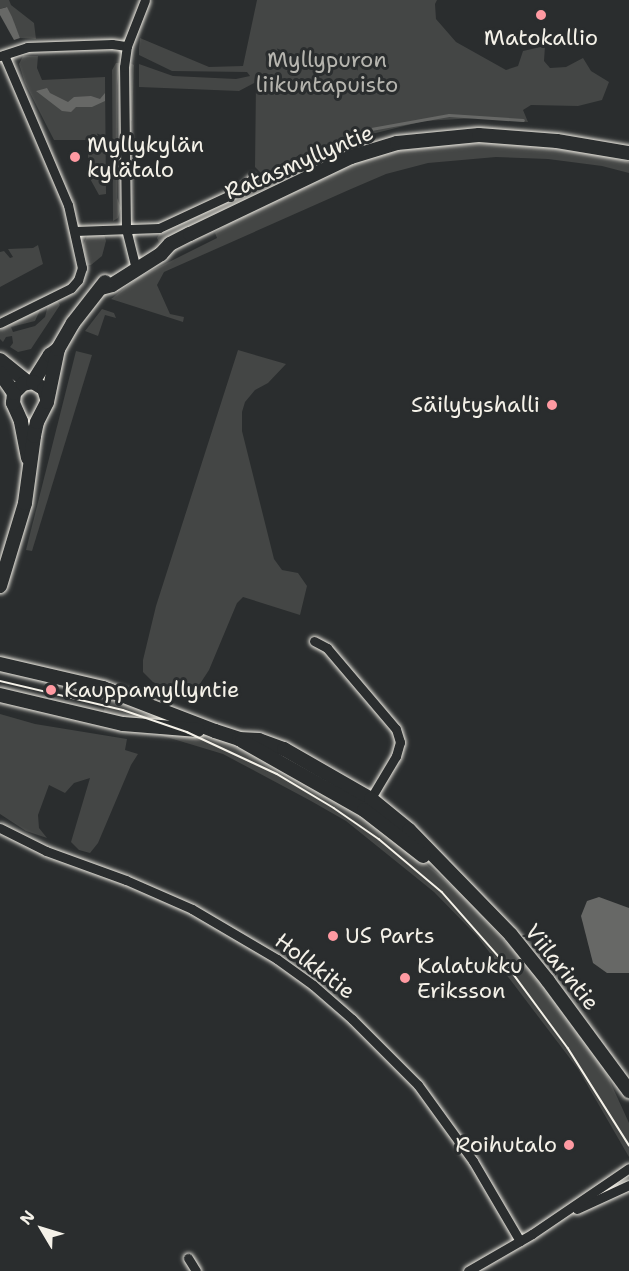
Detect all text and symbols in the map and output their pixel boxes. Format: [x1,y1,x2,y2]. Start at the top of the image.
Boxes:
marker: Matokallio [534,8,548,22]
place label: Matokallio [484,25,598,51]
park label: Myllypuron liikuntapuisto [256,46,398,98]
street label: Ratasmyllyntie [221,119,377,205]
place label: Myllykylän kylätalo [87,131,204,182]
marker: Myllykylän kylätalo [68,150,82,164]
place label: Säilytyshalli [411,392,540,418]
marker: Säilytyshalli [545,398,559,412]
place label: Kauppamyllyntie [64,677,239,703]
marker: Kauppamyllyntie [42,681,60,699]
street label: Viilarintie [519,919,605,1015]
place label: US Parts [345,923,435,949]
street label: Holkkitie [270,927,360,1005]
marker: US Parts [326,929,340,943]
place label: Kalatukku Eriksson [417,952,523,1004]
marker: Kalatukku Eriksson [398,971,412,985]
place label: Roihutalo [455,1132,557,1158]
marker: Roihutalo [562,1138,576,1152]
north arrow [12,1199,72,1259]
text: N [15,1206,40,1229]

